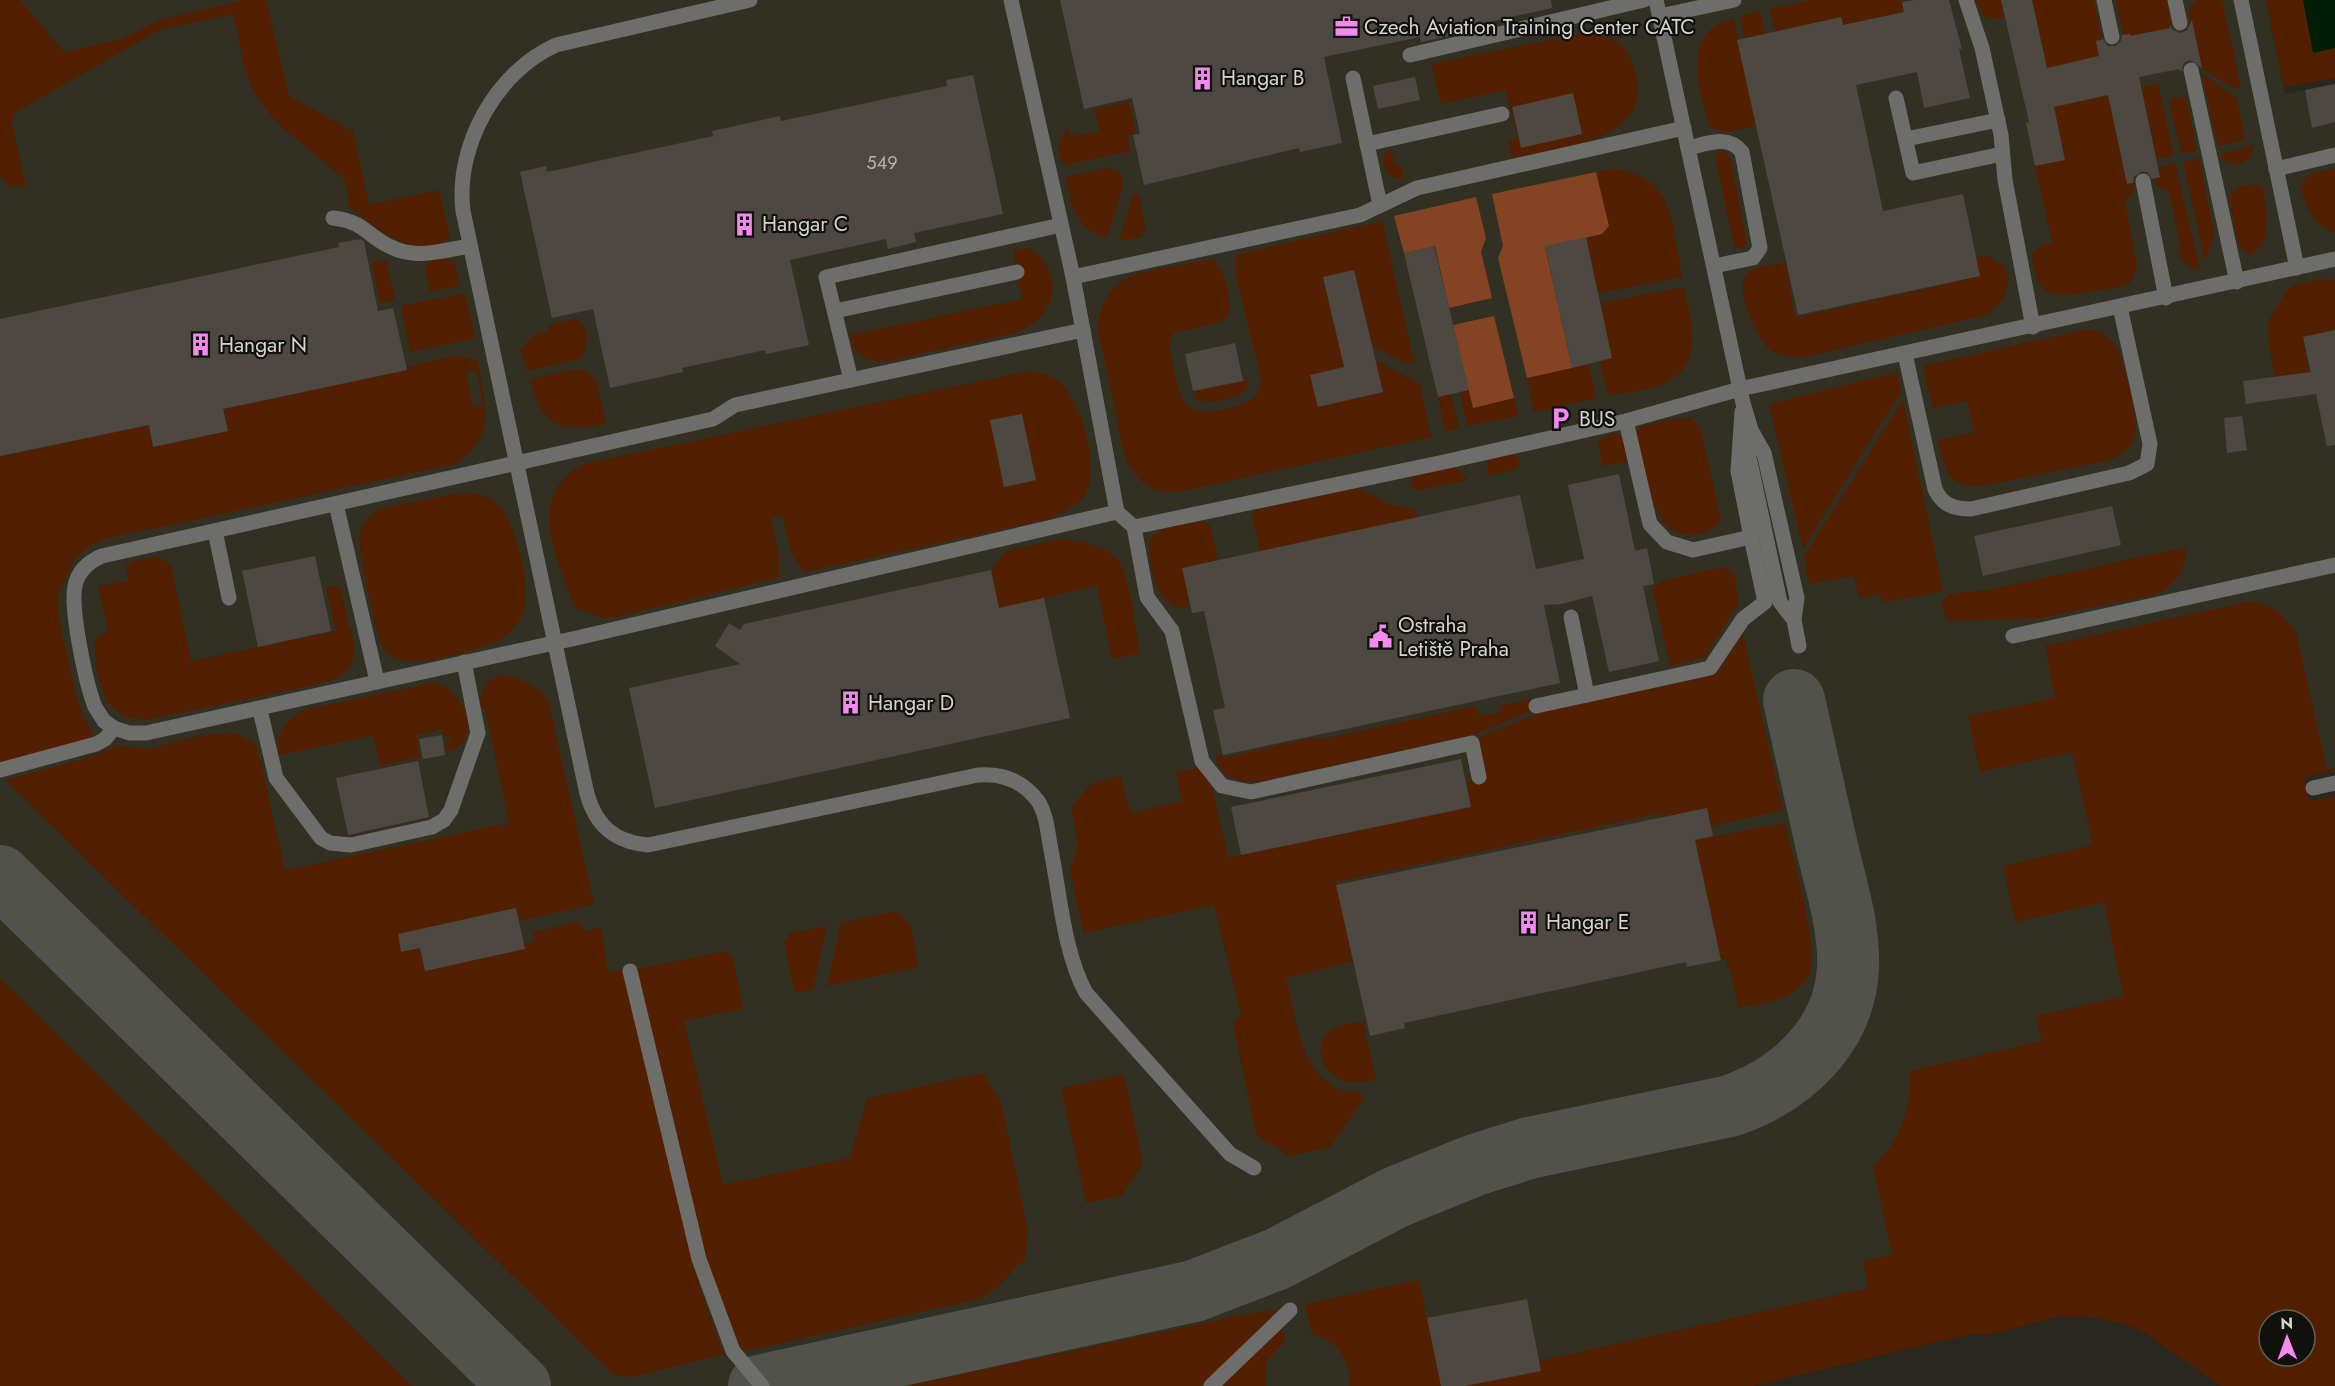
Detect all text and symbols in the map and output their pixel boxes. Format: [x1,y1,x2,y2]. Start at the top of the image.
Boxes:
place label: Czech Aviation Training Center CATC [1364,12,1695,42]
office icon: Czech Aviation Training Center CATC [1333,14,1359,40]
place label: Hangar B [1221,63,1304,93]
building icon: Hangar B [1190,65,1216,91]
house number: 549 [866,150,898,176]
place label: Hangar C [762,209,848,239]
building icon: Hangar C [731,211,757,237]
place label: Hangar N [219,330,307,360]
building icon: Hangar N [188,332,214,358]
place label: BUS [1579,404,1615,434]
parking icon: BUS [1548,406,1574,432]
place label: Ostraha Letiště Praha [1398,610,1509,664]
public building icon: Ostraha Letiště Praha [1367,624,1393,650]
place label: Hangar D [868,688,954,718]
building icon: Hangar D [837,690,863,716]
place label: Hangar E [1546,907,1629,937]
building icon: Hangar E [1515,909,1541,935]
north arrow [2257,1308,2317,1368]
text: N [2280,1312,2293,1335]

